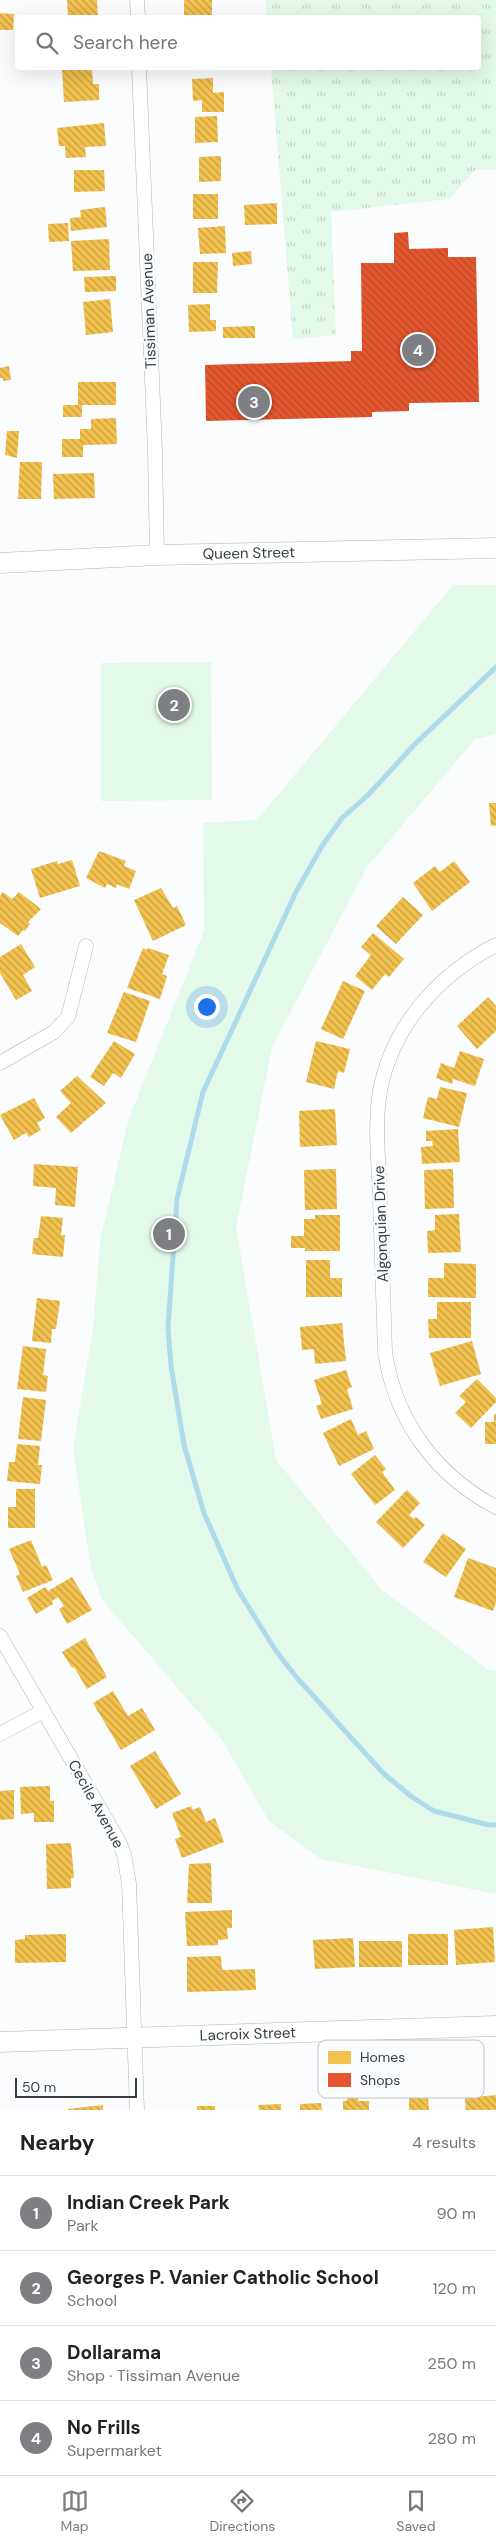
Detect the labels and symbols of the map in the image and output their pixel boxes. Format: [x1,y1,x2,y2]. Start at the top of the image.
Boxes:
street label: Tissiman Avenue [137,253,161,369]
pin: 4 [402,331,434,369]
pin: 3 [238,383,270,421]
street label: Queen Street [202,542,295,564]
pin: 2 [158,686,190,724]
your location [194,994,220,1020]
street label: Algonquian Drive [369,1165,393,1283]
pin: 1 [153,1215,185,1253]
street label: Cecile Avenue [63,1756,129,1852]
street label: Lacroix Street [199,2022,297,2046]
legend [318,2040,484,2098]
text: Homes [360,2048,405,2066]
text: Shops [360,2071,400,2089]
scale bar [15,2075,138,2098]

